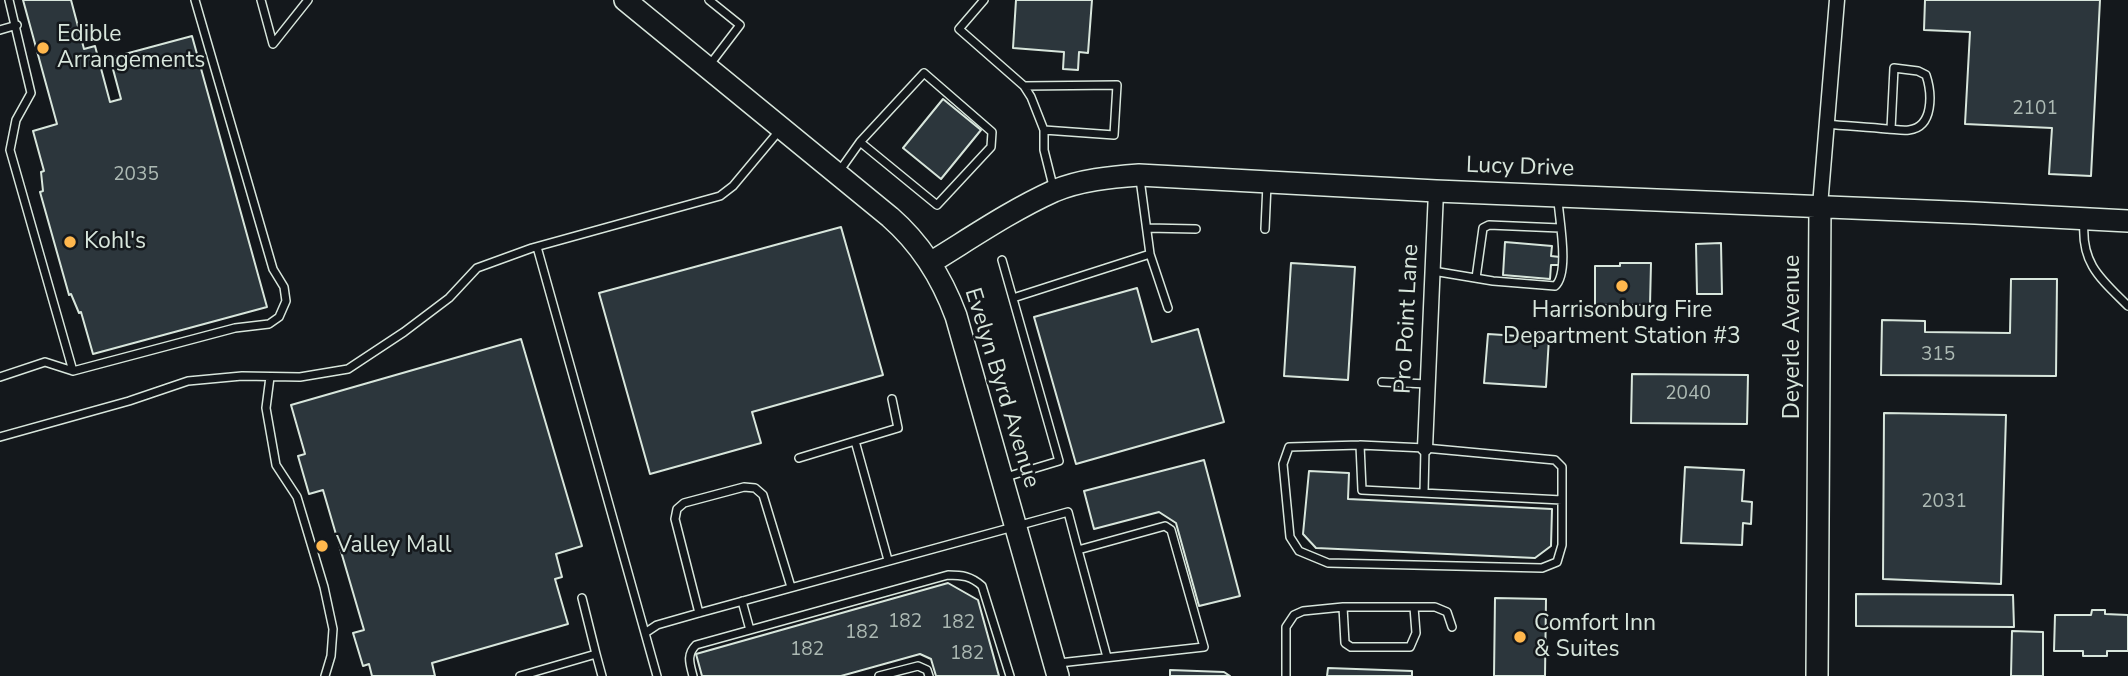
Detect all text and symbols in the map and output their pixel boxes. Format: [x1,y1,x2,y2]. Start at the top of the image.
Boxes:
place label: Edible Arrangements [57,21,205,75]
marker: Edible Arrangements [35,40,51,56]
house number: 2101 [2012,98,2058,120]
street label: Lucy Drive [1465,152,1575,184]
house number: 2035 [113,164,159,186]
place label: Kohl's [84,228,146,256]
marker: Kohl's [62,234,78,250]
street label: Pro Point Lane [1390,243,1426,395]
street label: Deyerle Avenue [1779,255,1807,419]
marker: Harrisonburg Fire Department Station #3 [1614,278,1630,294]
street label: Evelyn Byrd Avenue [957,285,1045,491]
place label: Harrisonburg Fire Department Station #3 [1503,297,1741,351]
house number: 315 [1921,344,1955,366]
house number: 2040 [1665,383,1711,405]
house number: 2031 [1921,491,1967,513]
place label: Valley Mall [336,532,452,560]
marker: Valley Mall [314,538,330,554]
place label: Comfort Inn & Suites [1534,610,1656,664]
house number: 182 [888,611,922,633]
house number: 182 [941,612,975,634]
house number: 182 [845,622,879,644]
marker: Comfort Inn & Suites [1512,629,1528,645]
house number: 182 [790,639,824,661]
house number: 182 [950,643,984,665]

